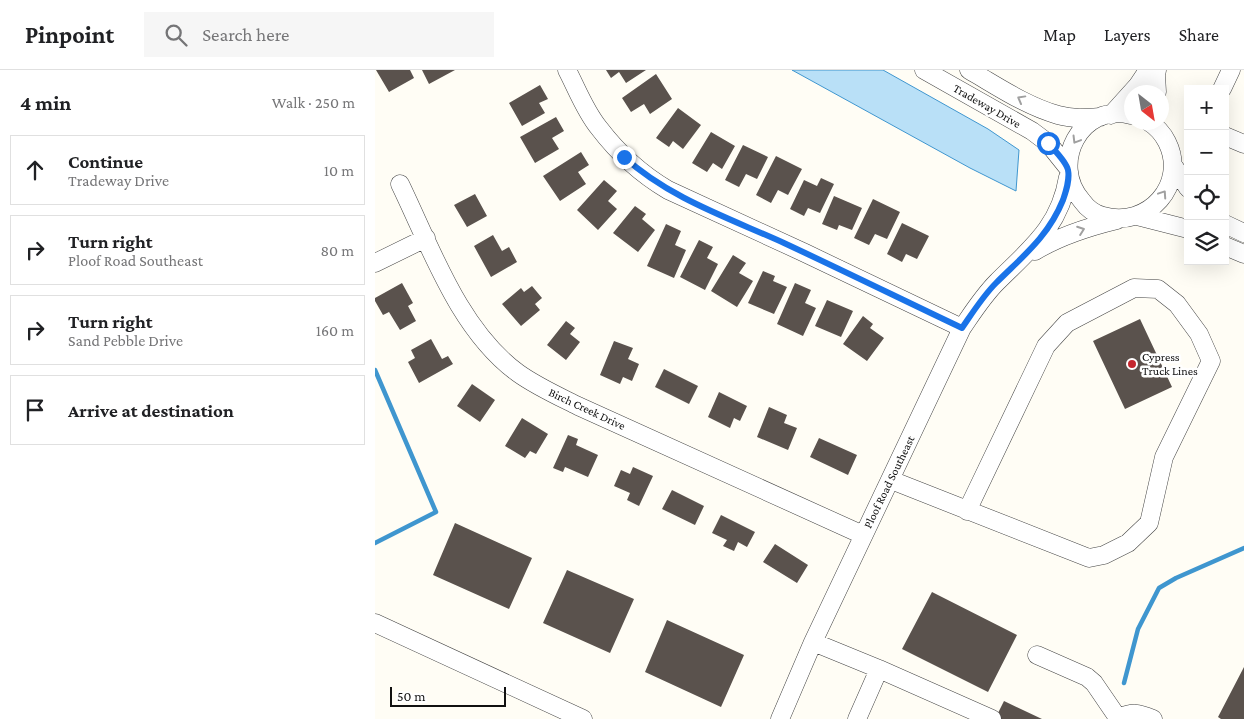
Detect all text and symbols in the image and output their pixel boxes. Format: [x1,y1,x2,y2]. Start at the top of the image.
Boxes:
search box [144,12,494,57]
text: Pinpoint [25,21,114,48]
icon: search [162,21,190,49]
text: Search here [202,24,289,45]
text: Map [1043,25,1076,45]
text: Layers [1104,25,1151,45]
text: Share [1179,25,1219,45]
street label: Tradeway Drive [951,81,1023,131]
north arrow [1124,85,1169,130]
map controls [1184,85,1229,265]
button: + [1184,85,1229,130]
text: 4 min [20,91,71,115]
text: Walk · 250 m [272,94,355,111]
one-way arrow [1017,95,1026,105]
button: − [1184,130,1229,175]
route start [1037,132,1060,155]
one-way arrow [1072,135,1082,144]
route end [613,146,636,169]
text: Continue [68,151,143,172]
icon: ahead [21,156,49,184]
text: 10 m [324,162,354,179]
text: Tradeway Drive [68,172,169,189]
button: locate [1184,175,1229,220]
one-way arrow [1157,191,1167,200]
button: layers [1184,220,1229,265]
one-way arrow [1076,226,1084,236]
text: Turn right [68,231,153,252]
icon: right [21,236,49,264]
text: 80 m [320,242,354,259]
text: Ploof Road Southeast [68,252,203,269]
text: Turn right [68,311,153,332]
icon: right [21,316,49,344]
text: 160 m [316,322,354,339]
text: Sand Pebble Drive [68,332,183,349]
place label: Cypress Truck Lines [1142,350,1198,378]
marker: Cypress Truck Lines [1126,358,1138,370]
street label: Birch Creek Drive [546,385,628,433]
icon: arrive [21,396,49,424]
text: Arrive at destination [68,400,234,421]
street label: Ploof Road Southeast [860,432,918,531]
scale bar [390,684,506,707]
text: 50 m [397,688,425,704]

